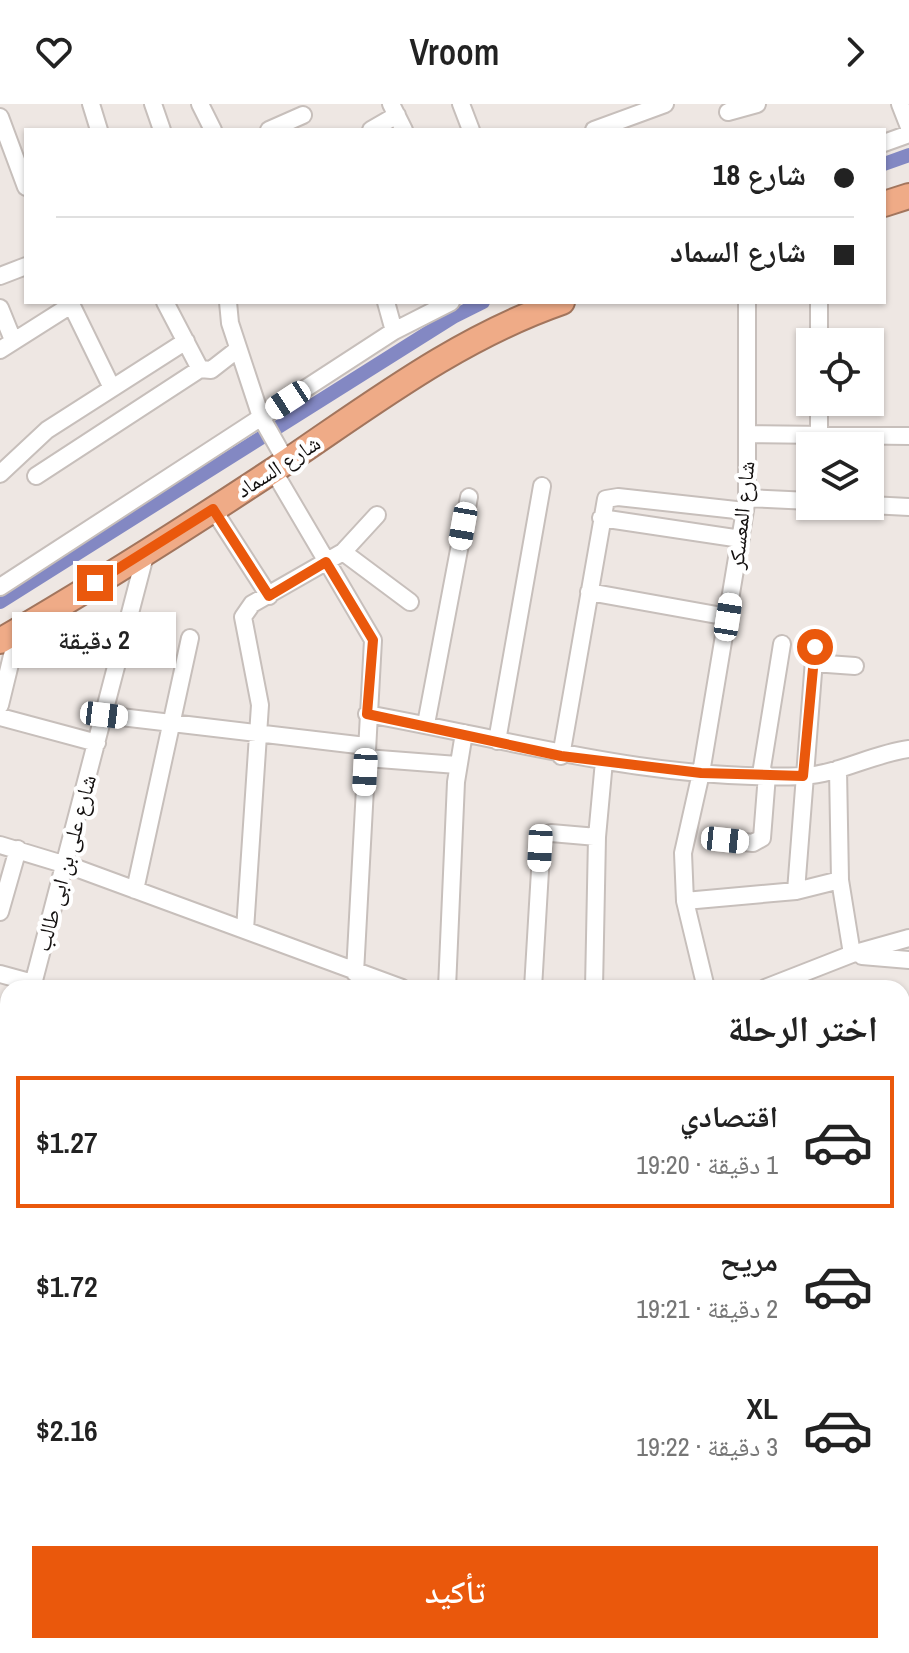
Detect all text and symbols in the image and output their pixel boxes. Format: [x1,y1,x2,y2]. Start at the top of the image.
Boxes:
text: Vroom [410,28,499,76]
icon: heart [32,30,76,74]
icon: forward [833,30,877,74]
text: شارع 18 [713,154,806,194]
text: شارع السماد [670,231,806,271]
map controls [796,328,884,520]
button: locate [796,328,884,416]
car [261,377,315,423]
street label: شارع السماد [230,428,326,504]
button: layers [796,432,884,520]
street label: شارع المعسكر [720,459,762,572]
car [447,500,479,552]
route end [77,565,113,601]
car [712,591,744,643]
callout: 2 دقيقة [13,611,177,667]
text: 2 دقيقة [58,622,130,657]
route start [797,629,833,665]
car [79,700,129,730]
car [352,747,378,797]
street label: شارع على بن ابى طالب [27,771,103,955]
car [527,823,553,873]
car [700,826,750,854]
text: اختر الرحلة [728,1004,878,1052]
text: اقتصادي [680,1096,778,1136]
icon: car [802,1106,874,1178]
text: $1.27 [36,1122,98,1162]
text: 1 دقيقة · 19:20 [636,1147,778,1182]
text: مريح [720,1240,778,1280]
icon: car [802,1250,874,1322]
text: $1.72 [36,1266,98,1306]
text: 2 دقيقة · 19:21 [636,1291,778,1326]
text: XL [747,1388,778,1428]
icon: car [802,1394,874,1466]
text: $2.16 [36,1410,98,1450]
text: 3 دقيقة · 19:22 [636,1429,778,1464]
button: تأكيد [32,1546,878,1638]

